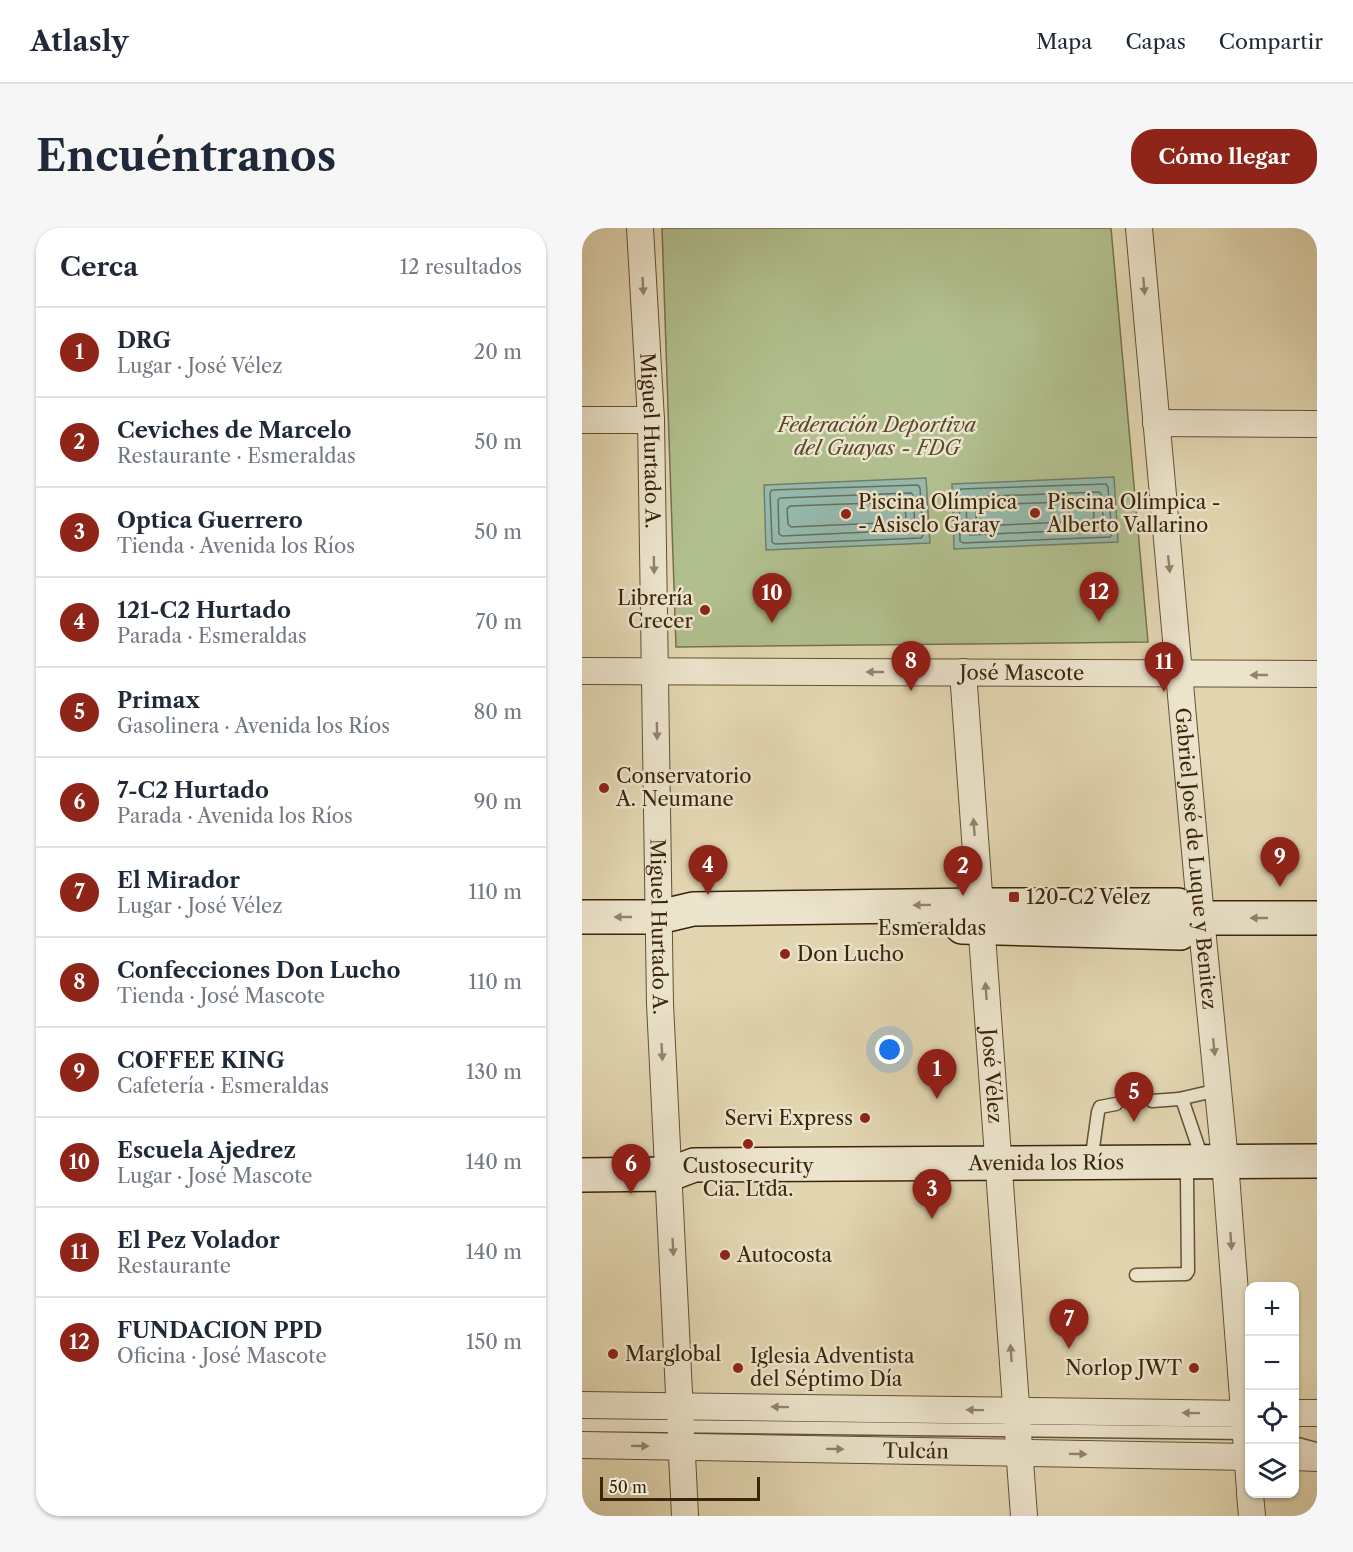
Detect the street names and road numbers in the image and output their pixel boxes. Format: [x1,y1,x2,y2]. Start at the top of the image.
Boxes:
street label: Miguel Hurtado A. [635,352,665,529]
street label: José Mascote [957,661,1084,685]
street label: Gabriel José de Luque y Benitez [1170,707,1222,1010]
street label: Miguel Hurtado A. [645,838,673,1015]
street label: Esmeraldas [878,916,986,940]
street label: José Vélez [977,1025,1008,1124]
street label: Avenida los Ríos [968,1150,1124,1175]
street label: Tulcán [883,1438,950,1464]

